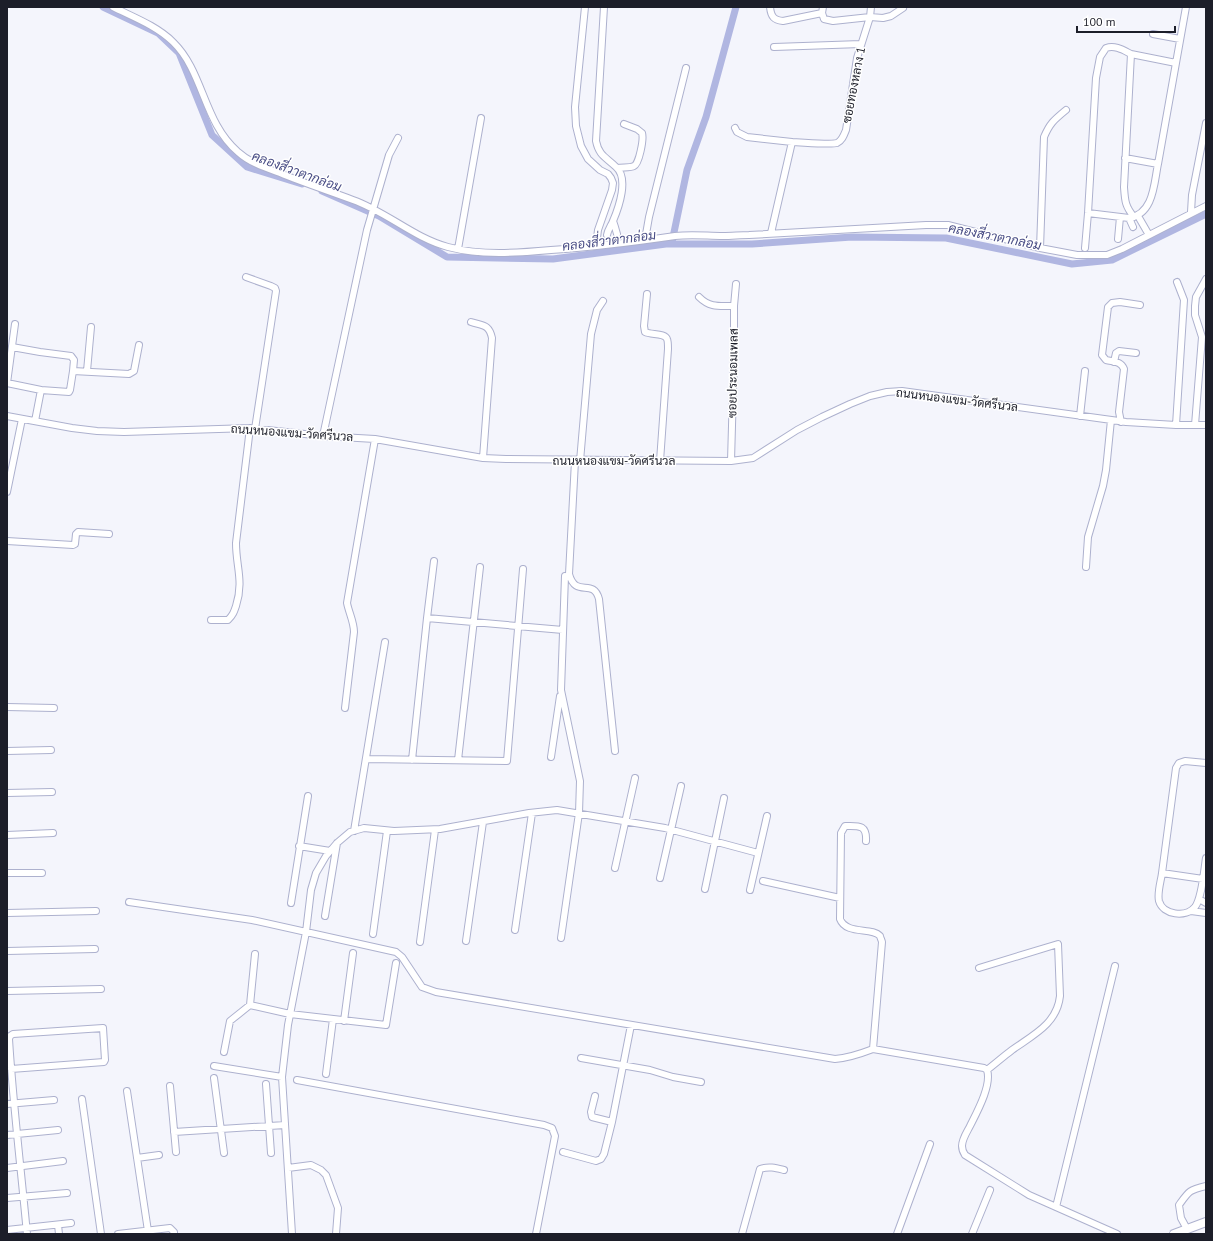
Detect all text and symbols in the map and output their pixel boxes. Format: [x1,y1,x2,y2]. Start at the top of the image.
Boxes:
scale bar [1077,8,1175,34]
text: 100 m [1083,14,1116,29]
street label: ซอยทองหลาง 1 [839,46,868,124]
water label: คลองสี่วาตากล่อม [250,144,345,196]
water label: คลองสี่วาตากล่อม [947,215,1044,254]
water label: คลองสี่วาตากล่อม [561,222,657,255]
street label: ซอยประนอมเพลส [724,328,741,418]
street label: ถนนหนองแขม-วัดศรีนวล [895,385,1019,414]
street label: ถนนหนองแขม-วัดศรีนวล [230,421,354,444]
street label: ถนนหนองแขม-วัดศรีนวล [553,453,675,468]

